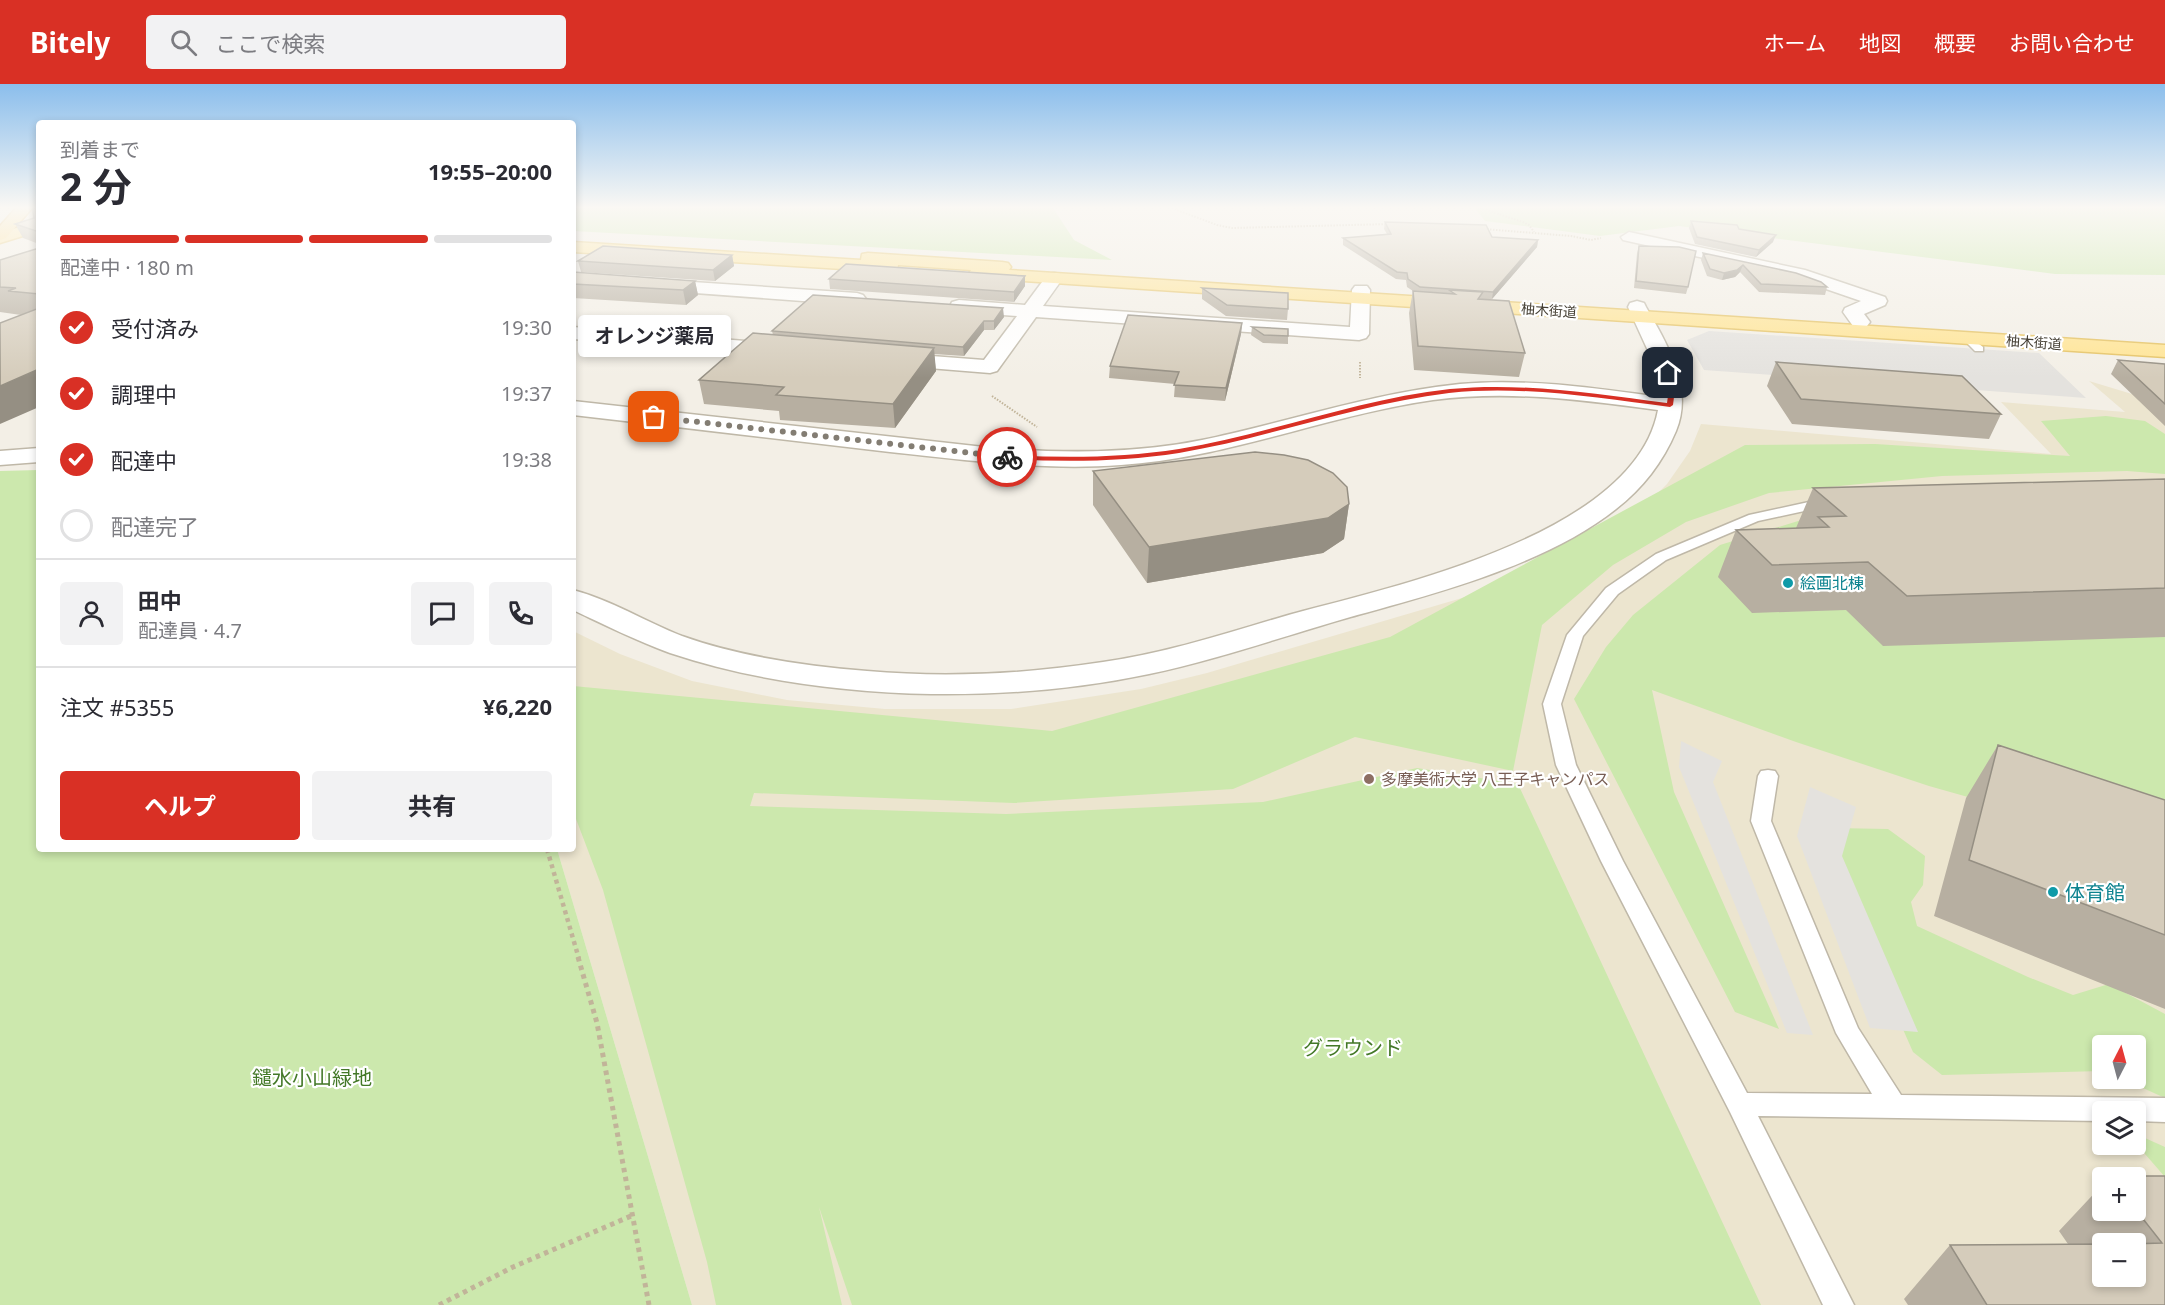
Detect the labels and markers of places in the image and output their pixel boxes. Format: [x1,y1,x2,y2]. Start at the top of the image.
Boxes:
callout: オレンジ薬局 [578,315,730,357]
pin [1642,347,1693,398]
pin [628,391,679,442]
place label: 絵画北棟 [1800,572,1864,594]
marker: 絵画北棟 [1781,576,1795,590]
place label: 多摩美術大学 八王子キャンパス [1381,768,1609,790]
marker: 多摩美術大学 八王子キャンパス [1362,772,1376,786]
place label: 体育館 [2065,879,2125,906]
marker: 体育館 [2046,885,2060,899]

